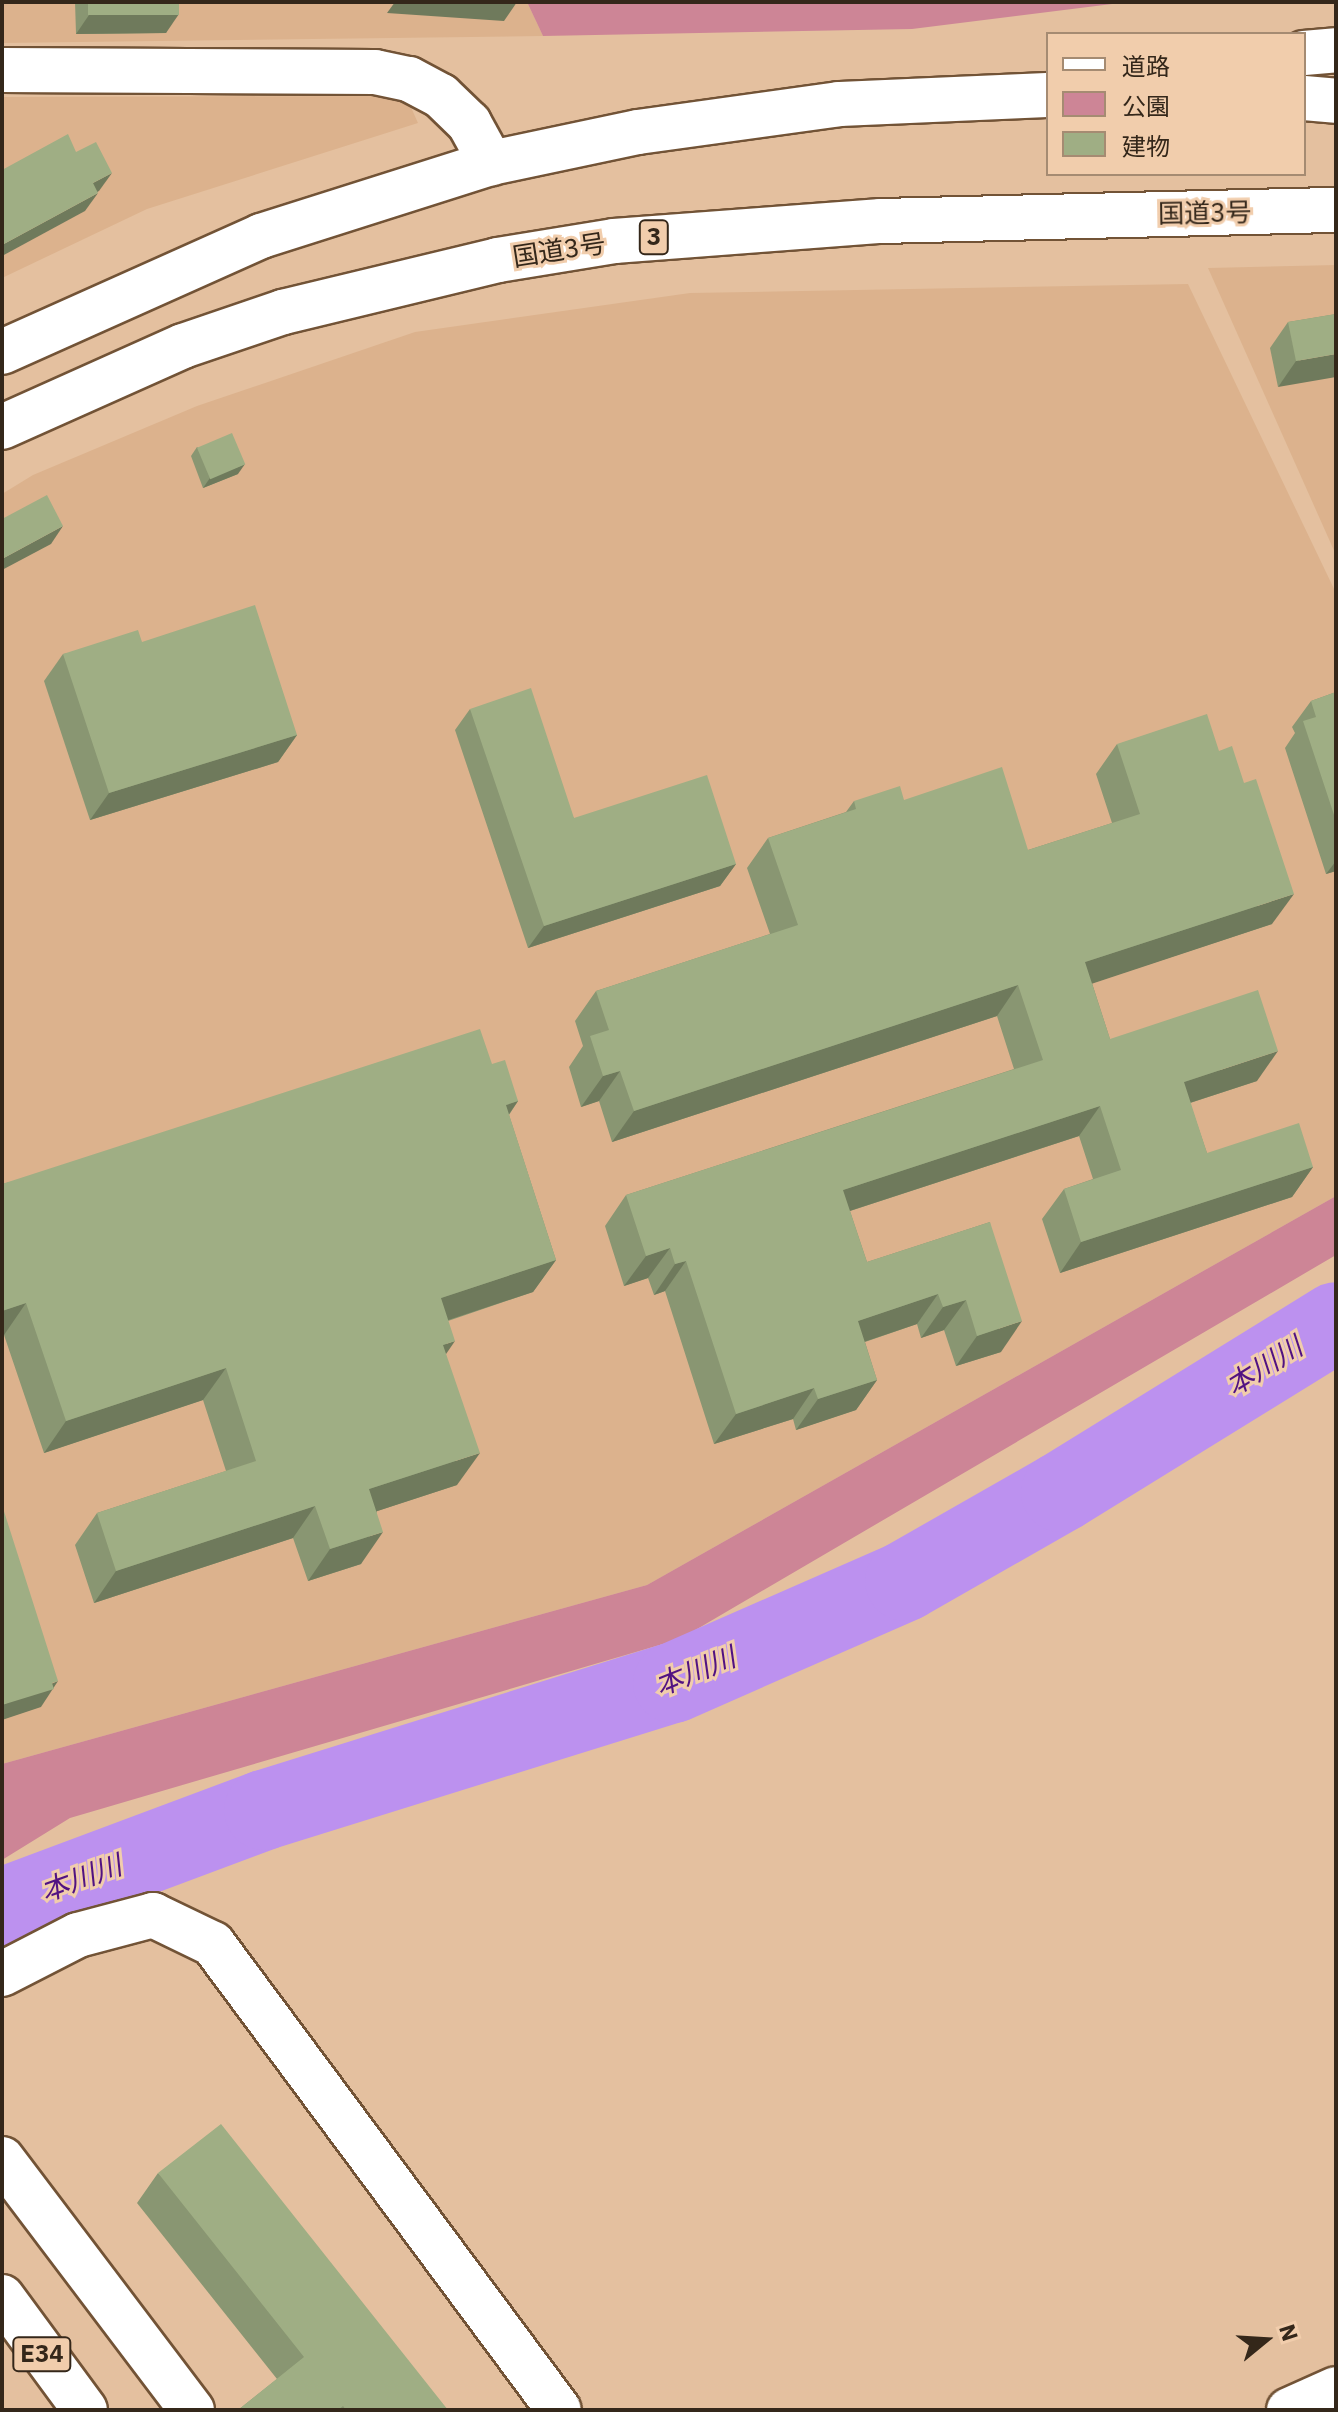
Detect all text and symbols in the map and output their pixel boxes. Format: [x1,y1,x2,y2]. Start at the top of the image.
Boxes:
legend [1046,32,1306,176]
text: 道路 [1122,50,1170,82]
text: 公園 [1122,90,1170,122]
text: 建物 [1122,130,1170,162]
street label: 国道3号 [1158,197,1252,229]
road number: 3 [638,217,670,257]
street label: 国道3号 [510,227,608,273]
water label: 本川川 [1219,1329,1309,1403]
water label: 本川川 [650,1640,740,1702]
water label: 本川川 [36,1848,126,1908]
north arrow [1226,2300,1306,2380]
text: N [1273,2320,1306,2344]
road number: E34 [12,2334,72,2374]

